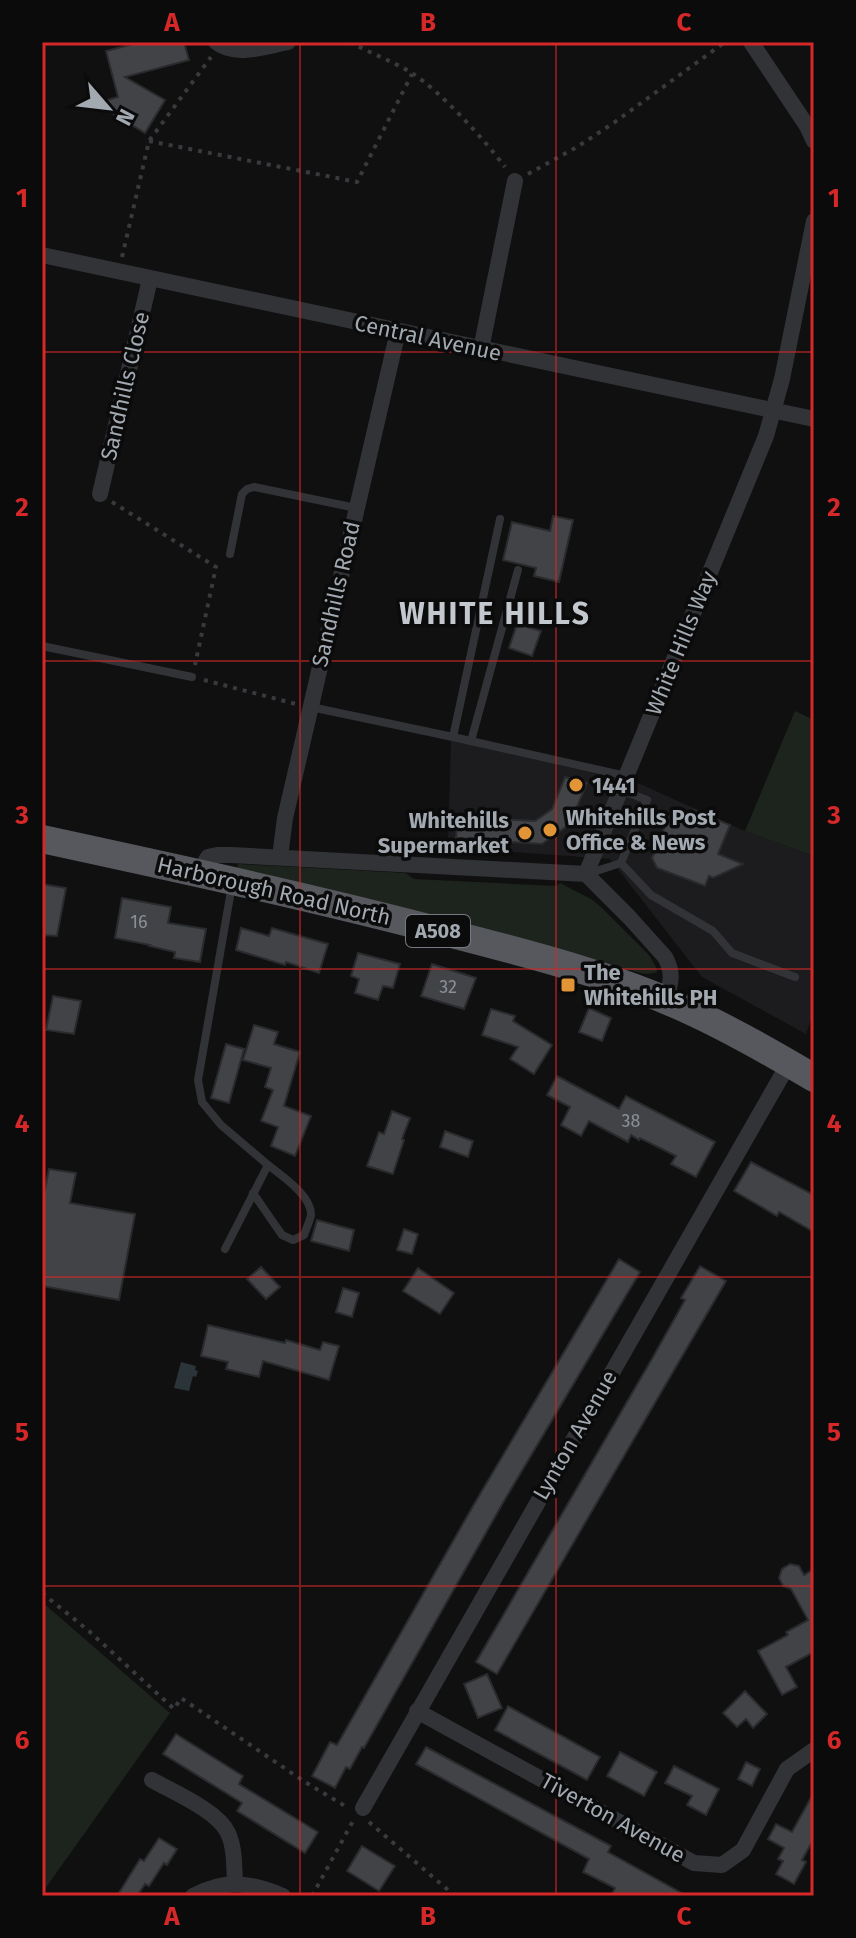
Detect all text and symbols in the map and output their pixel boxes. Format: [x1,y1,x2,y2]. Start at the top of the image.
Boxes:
text: A [163,7,180,38]
text: B [420,7,436,38]
text: C [677,7,692,38]
north arrow [68,68,148,148]
text: N [110,104,141,130]
text: 1 [16,183,28,214]
text: 1 [828,183,840,214]
street label: Sandhills Close [95,309,155,463]
street label: Central Avenue [352,309,504,367]
text: 2 [15,492,29,523]
text: 2 [827,492,841,523]
street label: Sandhills Road [306,518,366,670]
street label: White Hills Way [640,567,722,719]
district label: WHITE HILLS [399,596,591,632]
place label: 1441 [592,772,636,799]
marker: 1441 [567,776,585,794]
text: 3 [14,800,29,831]
text: 3 [826,800,841,831]
place label: Whitehills Post Office & News [566,804,717,856]
place label: Whitehills Supermarket [378,807,510,859]
marker: Whitehills Post Office & News [541,821,559,839]
marker: Whitehills Supermarket [516,824,534,842]
street label: Harborough Road North [155,851,393,931]
house number: 16 [130,911,148,933]
road number: A508 [406,915,470,947]
place label: The Whitehills PH [584,959,717,1011]
house number: 32 [439,976,457,998]
marker: The Whitehills PH [559,976,577,994]
text: 4 [15,1108,30,1139]
text: 4 [827,1108,842,1139]
house number: 38 [622,1110,641,1132]
street label: Lynton Avenue [527,1365,623,1505]
text: 5 [15,1417,29,1448]
text: 5 [827,1417,841,1448]
text: 6 [15,1725,30,1756]
text: 6 [827,1725,842,1756]
street label: Tiverton Avenue [536,1767,690,1869]
text: A [163,1901,180,1932]
text: B [420,1901,436,1932]
text: C [677,1901,692,1932]

